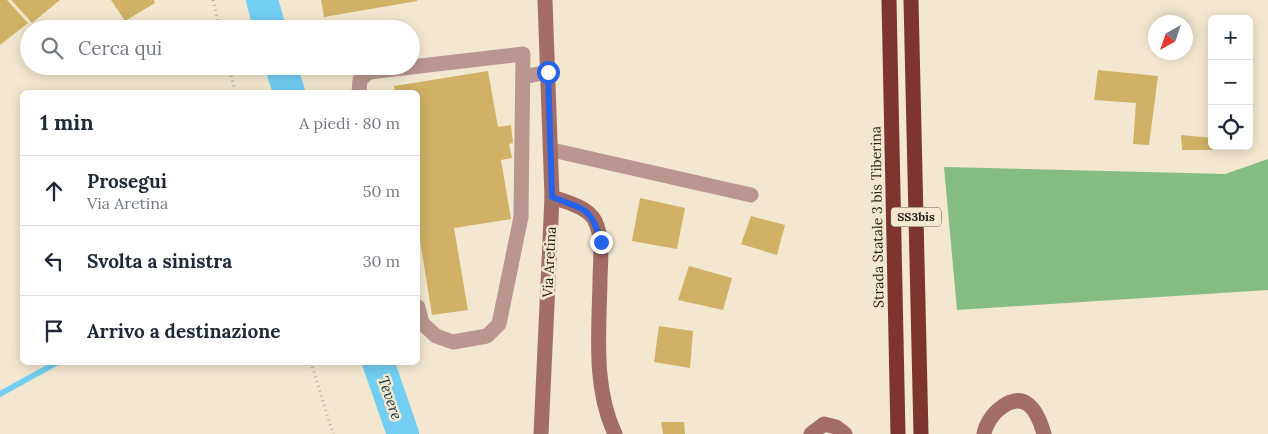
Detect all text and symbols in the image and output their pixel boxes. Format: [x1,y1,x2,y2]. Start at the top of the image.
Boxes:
north arrow [1148,15,1193,60]
map controls [1208,15,1253,150]
button: + [1208,15,1253,60]
search box [20,20,420,75]
icon: search [38,34,66,62]
text: Cerca qui [78,36,162,60]
button: − [1208,60,1253,105]
route start [537,61,560,84]
button: locate [1208,105,1253,150]
text: 1 min [40,109,94,136]
text: A piedi · 80 m [299,113,400,133]
street label: Strada Statale 3 bis Tiberina [866,126,888,308]
text: Prosegui [87,169,167,193]
icon: ahead [40,177,68,205]
text: 50 m [363,181,400,201]
text: Via Aretina [87,193,168,213]
road number: SS3bis [891,208,941,226]
street label: Via Aretina [538,226,560,299]
route end [590,231,613,254]
icon: left [40,247,68,275]
text: Svolta a sinistra [87,249,232,273]
text: 30 m [363,251,400,271]
icon: arrive [40,317,68,345]
text: Arrivo a destinazione [87,319,281,343]
water label: Tevere [374,374,407,422]

